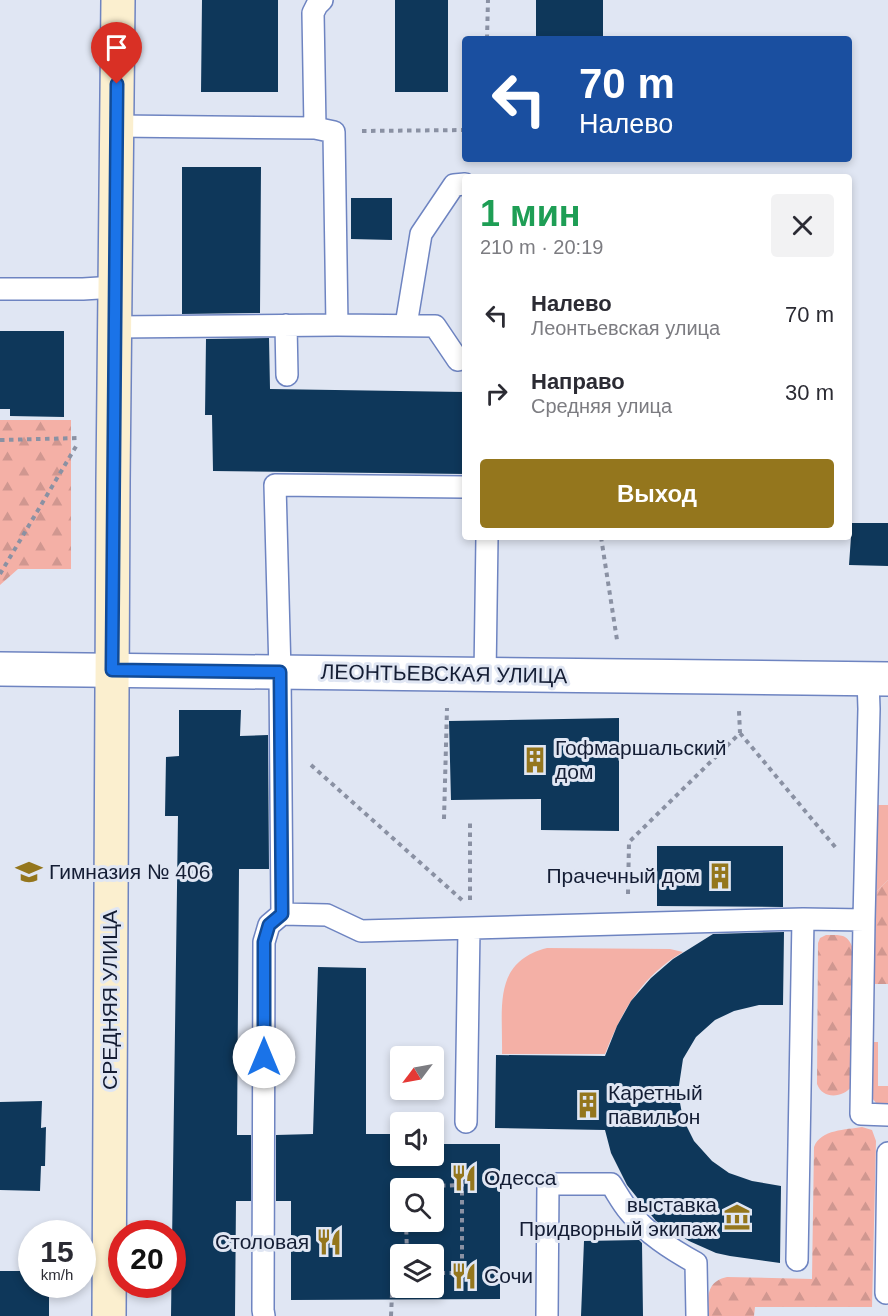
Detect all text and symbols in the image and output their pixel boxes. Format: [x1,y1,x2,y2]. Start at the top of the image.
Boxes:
pin [91,22,142,84]
icon: arrive [100,31,133,64]
icon: left [480,60,558,138]
text: 70 m [579,60,675,107]
text: Налево [579,109,673,139]
text: 1 мин [480,193,581,234]
button: close [771,194,834,257]
text: 210 m · 20:19 [480,236,603,258]
text: Налево [531,291,612,316]
icon: left [480,299,513,332]
text: 70 m [785,302,834,327]
text: Леонтьевская улица [531,317,720,339]
text: Направо [531,369,625,394]
icon: right [480,377,513,410]
text: 30 m [785,380,834,405]
text: Средняя улица [531,395,672,417]
button: Выход [480,459,834,528]
street label: ЛЕОНТЬЕВСКАЯ УЛИЦА [320,660,568,687]
place label: Гофмаршальский дом [555,736,727,783]
building icon: Гофмаршальский дом [520,745,550,775]
school or university icon: Гимназия № 406 [14,857,44,887]
place label: Гимназия № 406 [49,860,210,883]
building icon: Прачечный дом [705,861,735,891]
place label: Прачечный дом [547,864,700,887]
street label: СРЕДНЯЯ УЛИЦА [98,910,121,1090]
position arrow [232,1025,296,1089]
north arrow [390,1046,444,1100]
map controls [390,1046,444,1298]
place label: Каретный павильон [608,1081,703,1128]
building icon: Каретный павильон [573,1090,603,1120]
button: sound [390,1112,444,1166]
restaurant icon: Одесса [449,1163,479,1193]
place label: Одесса [484,1166,557,1189]
button: search [390,1178,444,1232]
place label: выставка Придворный экипаж [519,1193,717,1240]
museum icon: выставка Придворный экипаж [722,1202,752,1232]
speed limit sign: 20 [108,1220,186,1298]
restaurant icon: Столовая [314,1227,344,1257]
place label: Столовая [215,1230,309,1253]
text: 15 [40,1235,74,1268]
button: layers [390,1244,444,1298]
restaurant icon: Сочи [449,1261,479,1291]
place label: Сочи [484,1264,533,1287]
text: km/h [41,1266,73,1283]

